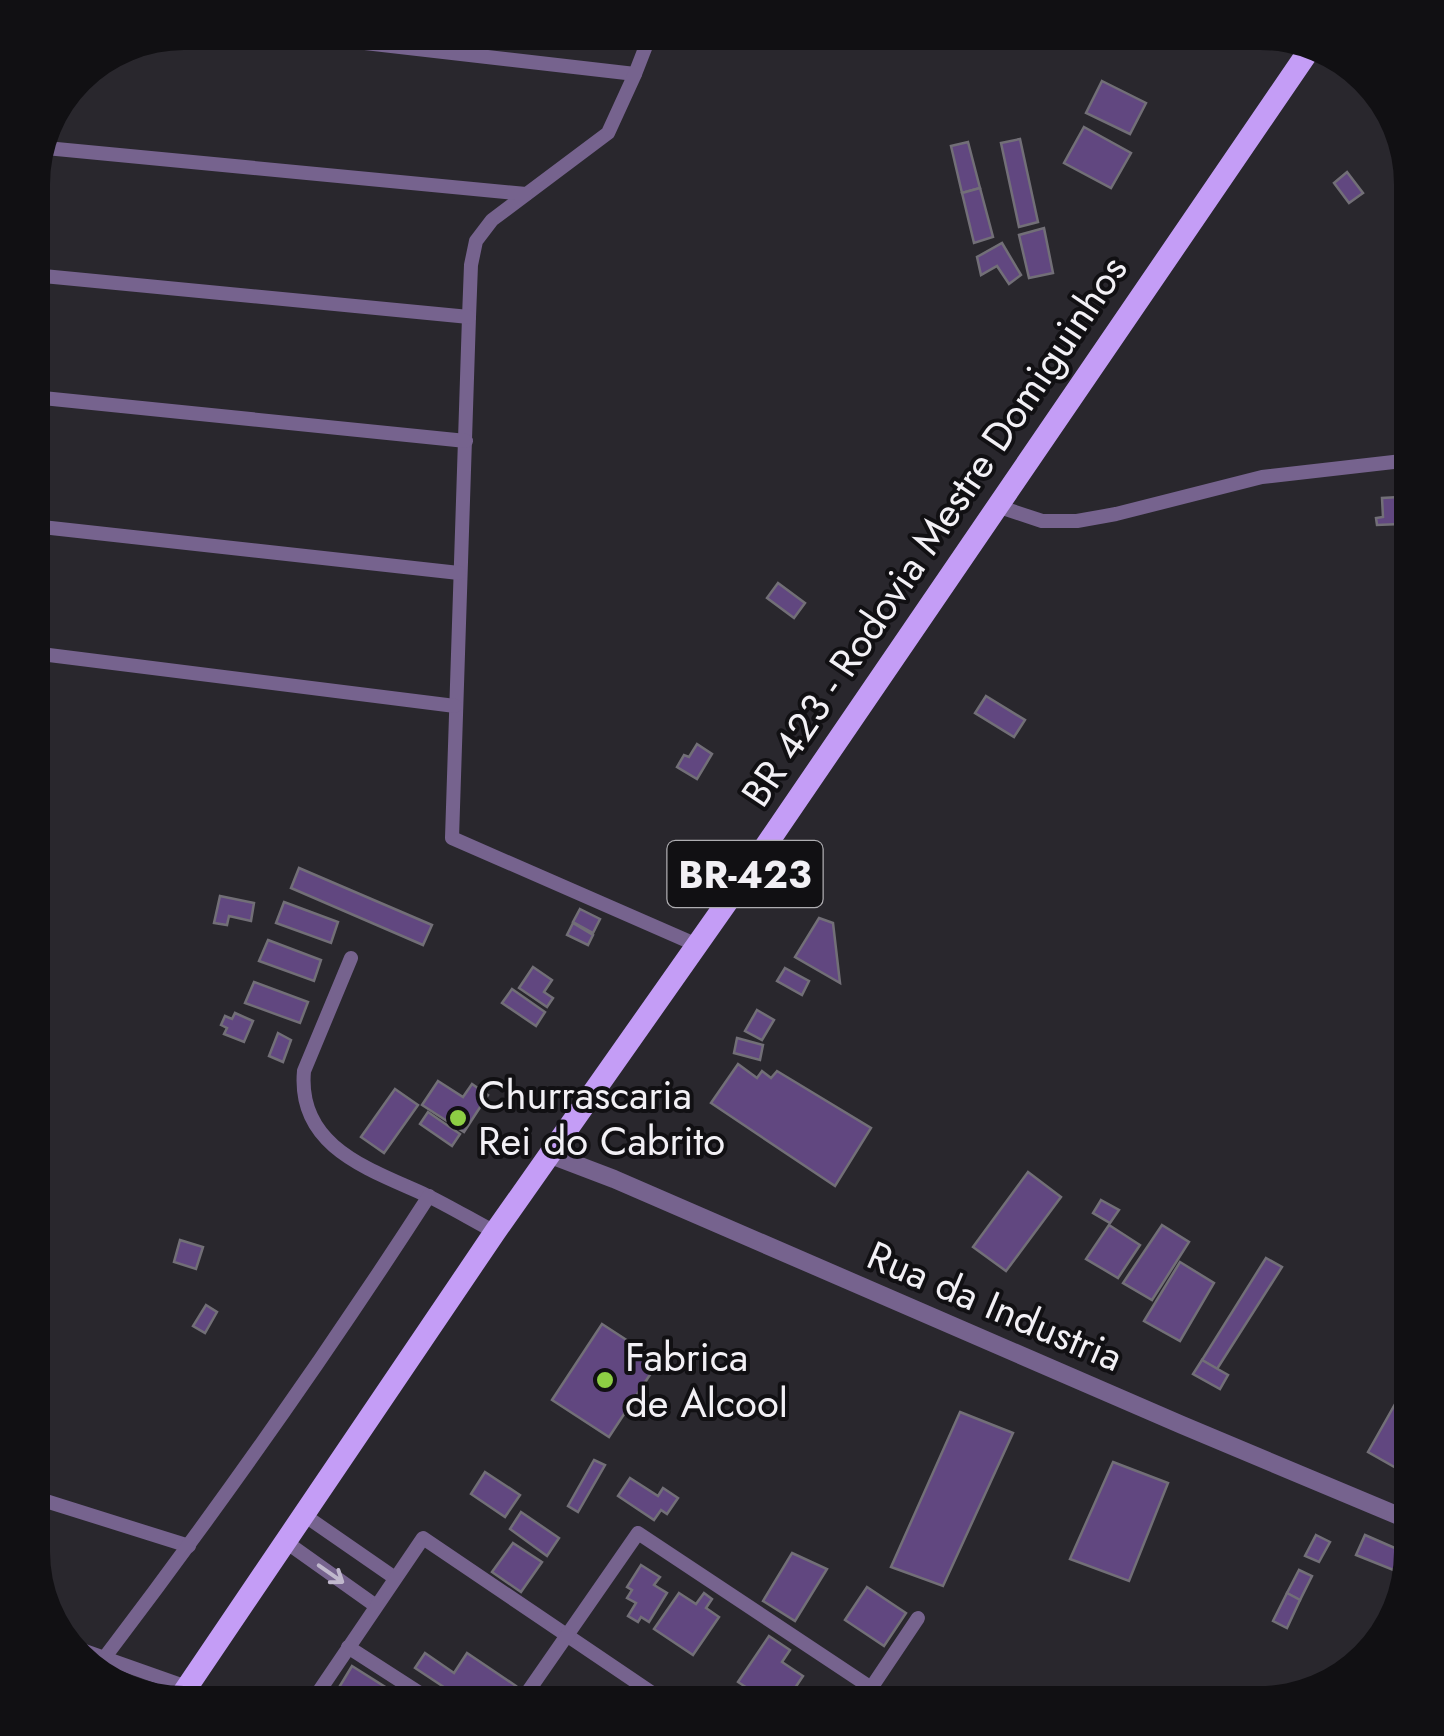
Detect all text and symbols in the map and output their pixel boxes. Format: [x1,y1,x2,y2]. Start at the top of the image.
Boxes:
street label: BR 423 - Rodovia Mestre Domiguinhos [727,244,1141,818]
road number: BR-423 [668,841,822,907]
place label: Churrascaria Rei do Cabrito [478,1066,725,1170]
marker: Churrascaria Rei do Cabrito [447,1107,469,1129]
street label: Rua da Industria [858,1226,1132,1386]
place label: Fabrica de Alcool [625,1328,788,1432]
marker: Fabrica de Alcool [594,1369,616,1391]
one-way arrow [317,1563,344,1584]

